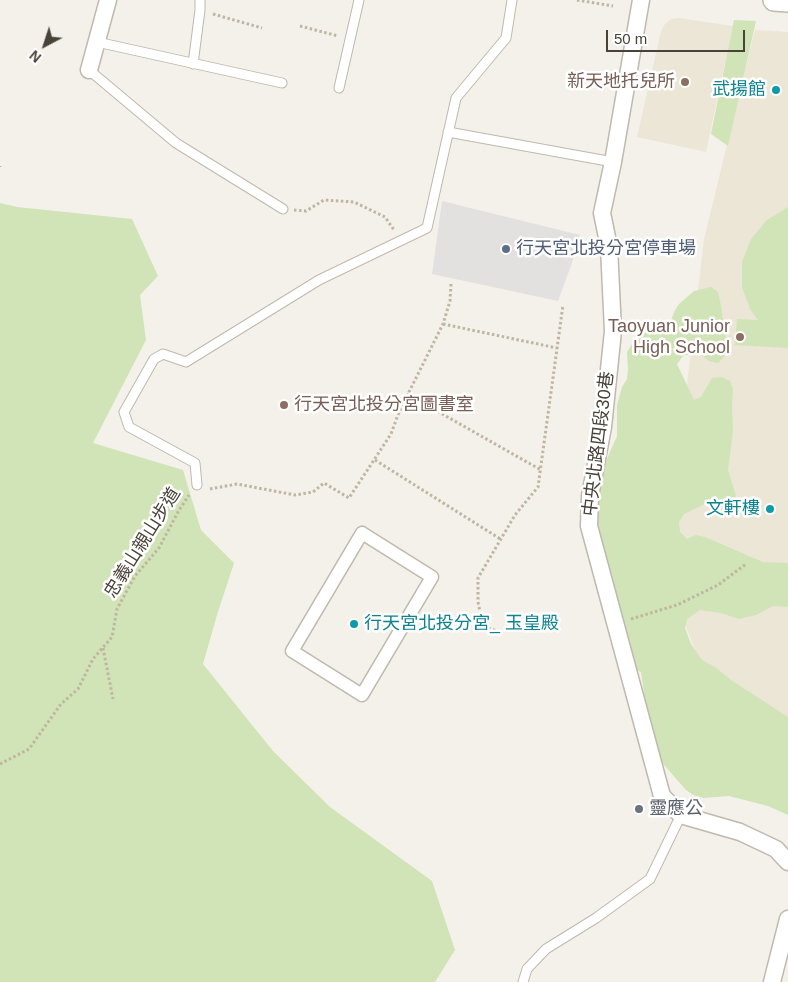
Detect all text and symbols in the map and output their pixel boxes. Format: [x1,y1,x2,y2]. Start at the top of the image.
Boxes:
north arrow [20,20,70,70]
scale bar [608,20,747,52]
text: 50 m [614,30,647,47]
text: N [26,47,44,66]
place label: 新天地托兒所 [567,71,675,93]
marker: 新天地托兒所 [679,76,691,88]
place label: 武揚館 [712,79,766,101]
marker: 武揚館 [770,84,782,96]
place label: 行天宮北投分宮停車場 [516,238,696,260]
marker: 行天宮北投分宮停車場 [500,243,512,255]
place label: Taoyuan Junior High School [608,316,730,358]
marker: Taoyuan Junior High School [734,331,746,343]
street label: 中央北路四段30巷 [579,370,619,518]
place label: 行天宮北投分宮圖書室 [294,394,474,416]
marker: 行天宮北投分宮圖書室 [278,399,290,411]
street label: 忠義山親山步道 [100,484,186,602]
place label: 文軒樓 [706,498,760,520]
marker: 文軒樓 [764,503,776,515]
place label: 行天宮北投分宮_ 玉皇殿 [364,613,559,635]
marker: 行天宮北投分宮_ 玉皇殿 [348,618,360,630]
place label: 靈應公 [649,798,703,820]
marker: 靈應公 [633,803,645,815]

